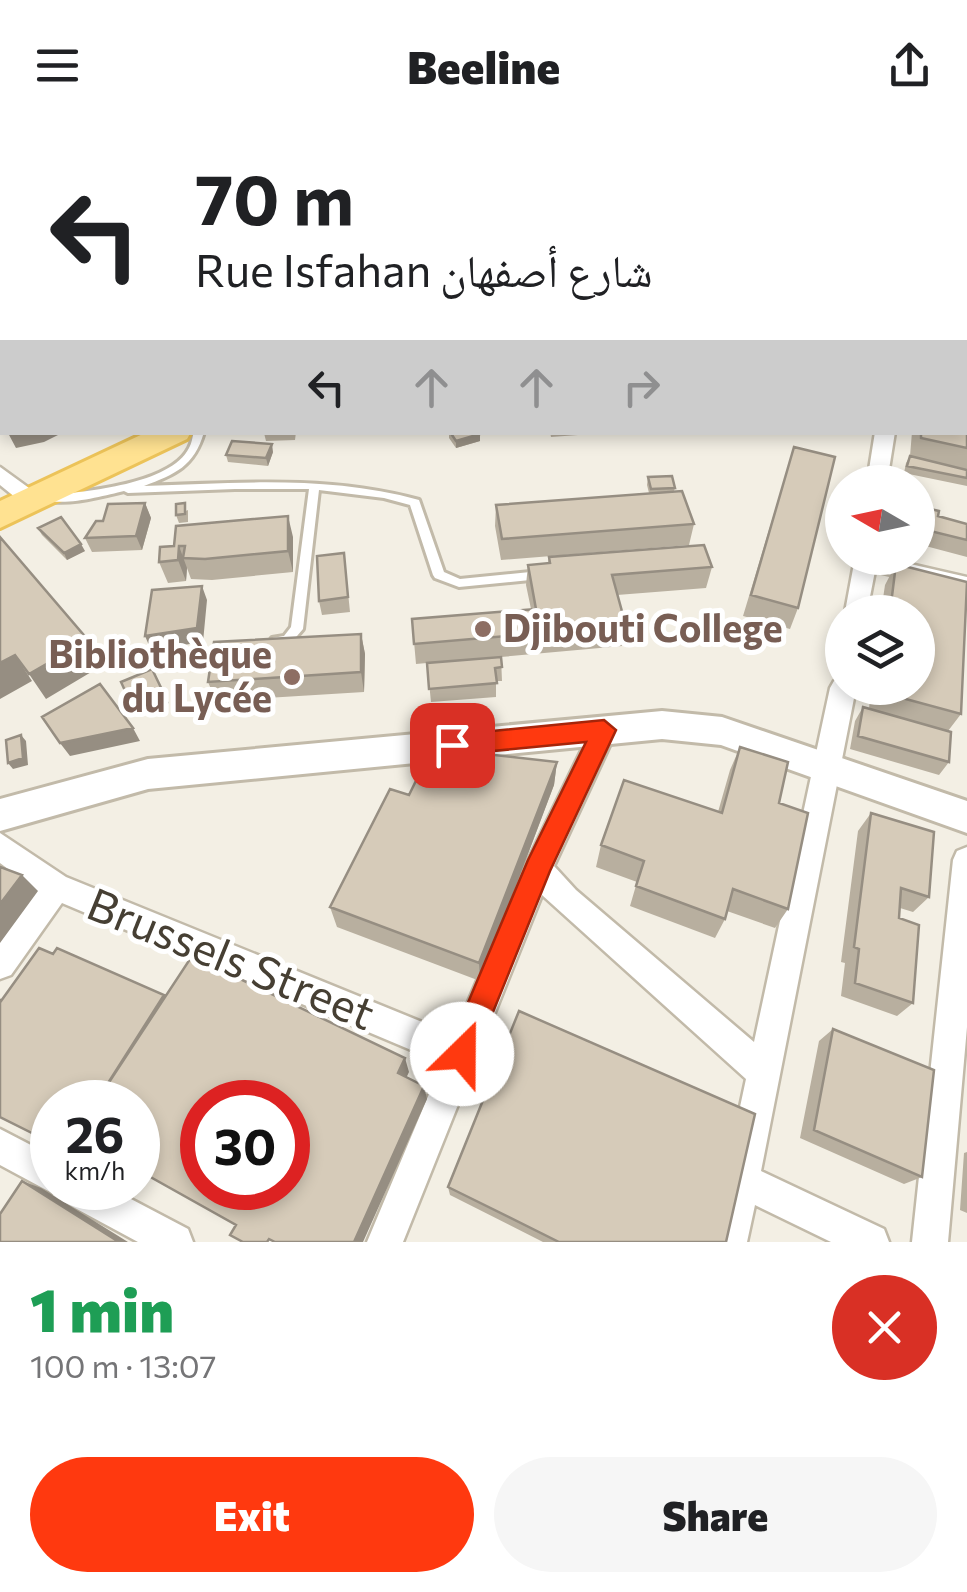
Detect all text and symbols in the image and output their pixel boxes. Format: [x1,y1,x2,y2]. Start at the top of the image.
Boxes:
icon: menu [30,38,85,93]
text: Beeline [407,38,560,93]
icon: share [882,38,937,93]
text: 70 m [195,154,354,239]
icon: left [30,170,160,300]
text: Rue Isfahan شارع أصفهان [195,241,653,296]
icon: left [299,360,354,415]
icon: ahead [404,360,459,415]
icon: ahead [509,360,564,415]
icon: right [614,360,669,415]
north arrow [825,465,935,575]
map controls [825,465,935,705]
button: layers [825,595,935,705]
place label: Djibouti College [503,603,783,650]
marker: Djibouti College [472,618,494,640]
place label: Bibliothèque du Lycée [48,629,272,720]
marker: Bibliothèque du Lycée [281,666,303,688]
pin [410,703,495,788]
icon: arrive [425,718,480,773]
street label: Brussels Street [80,874,383,1039]
position arrow [410,1002,514,1106]
speed limit sign: 30 [180,1080,310,1210]
text: 26 [65,1102,124,1163]
text: km/h [65,1155,125,1185]
text: 1 min [30,1271,174,1344]
button: close [832,1275,937,1380]
text: 100 m · 13:07 [30,1345,216,1385]
button: Exit [30,1457,474,1572]
button: Share [494,1457,937,1572]

